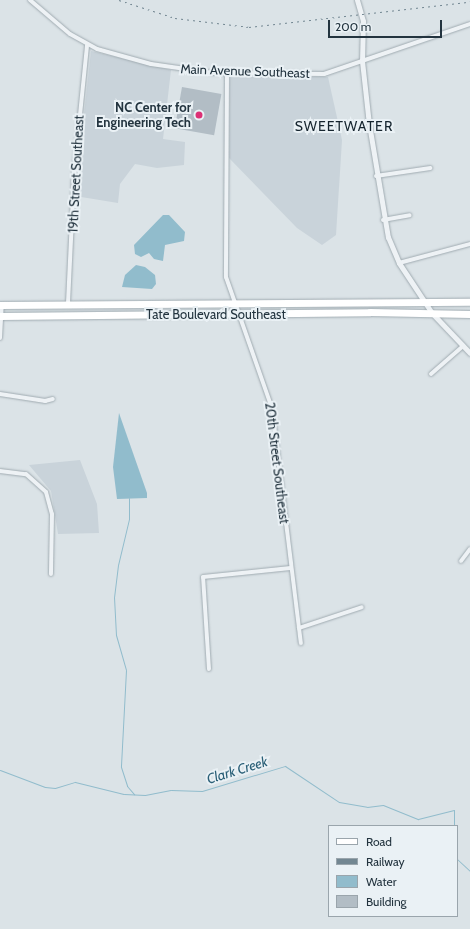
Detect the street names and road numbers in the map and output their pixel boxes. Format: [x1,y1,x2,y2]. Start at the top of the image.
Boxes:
street label: Main Avenue Southeast [180,61,310,81]
street label: 19th Street Southeast [65,115,87,233]
street label: Tate Boulevard Southeast [146,306,286,322]
street label: 20th Street Southeast [262,401,292,525]

